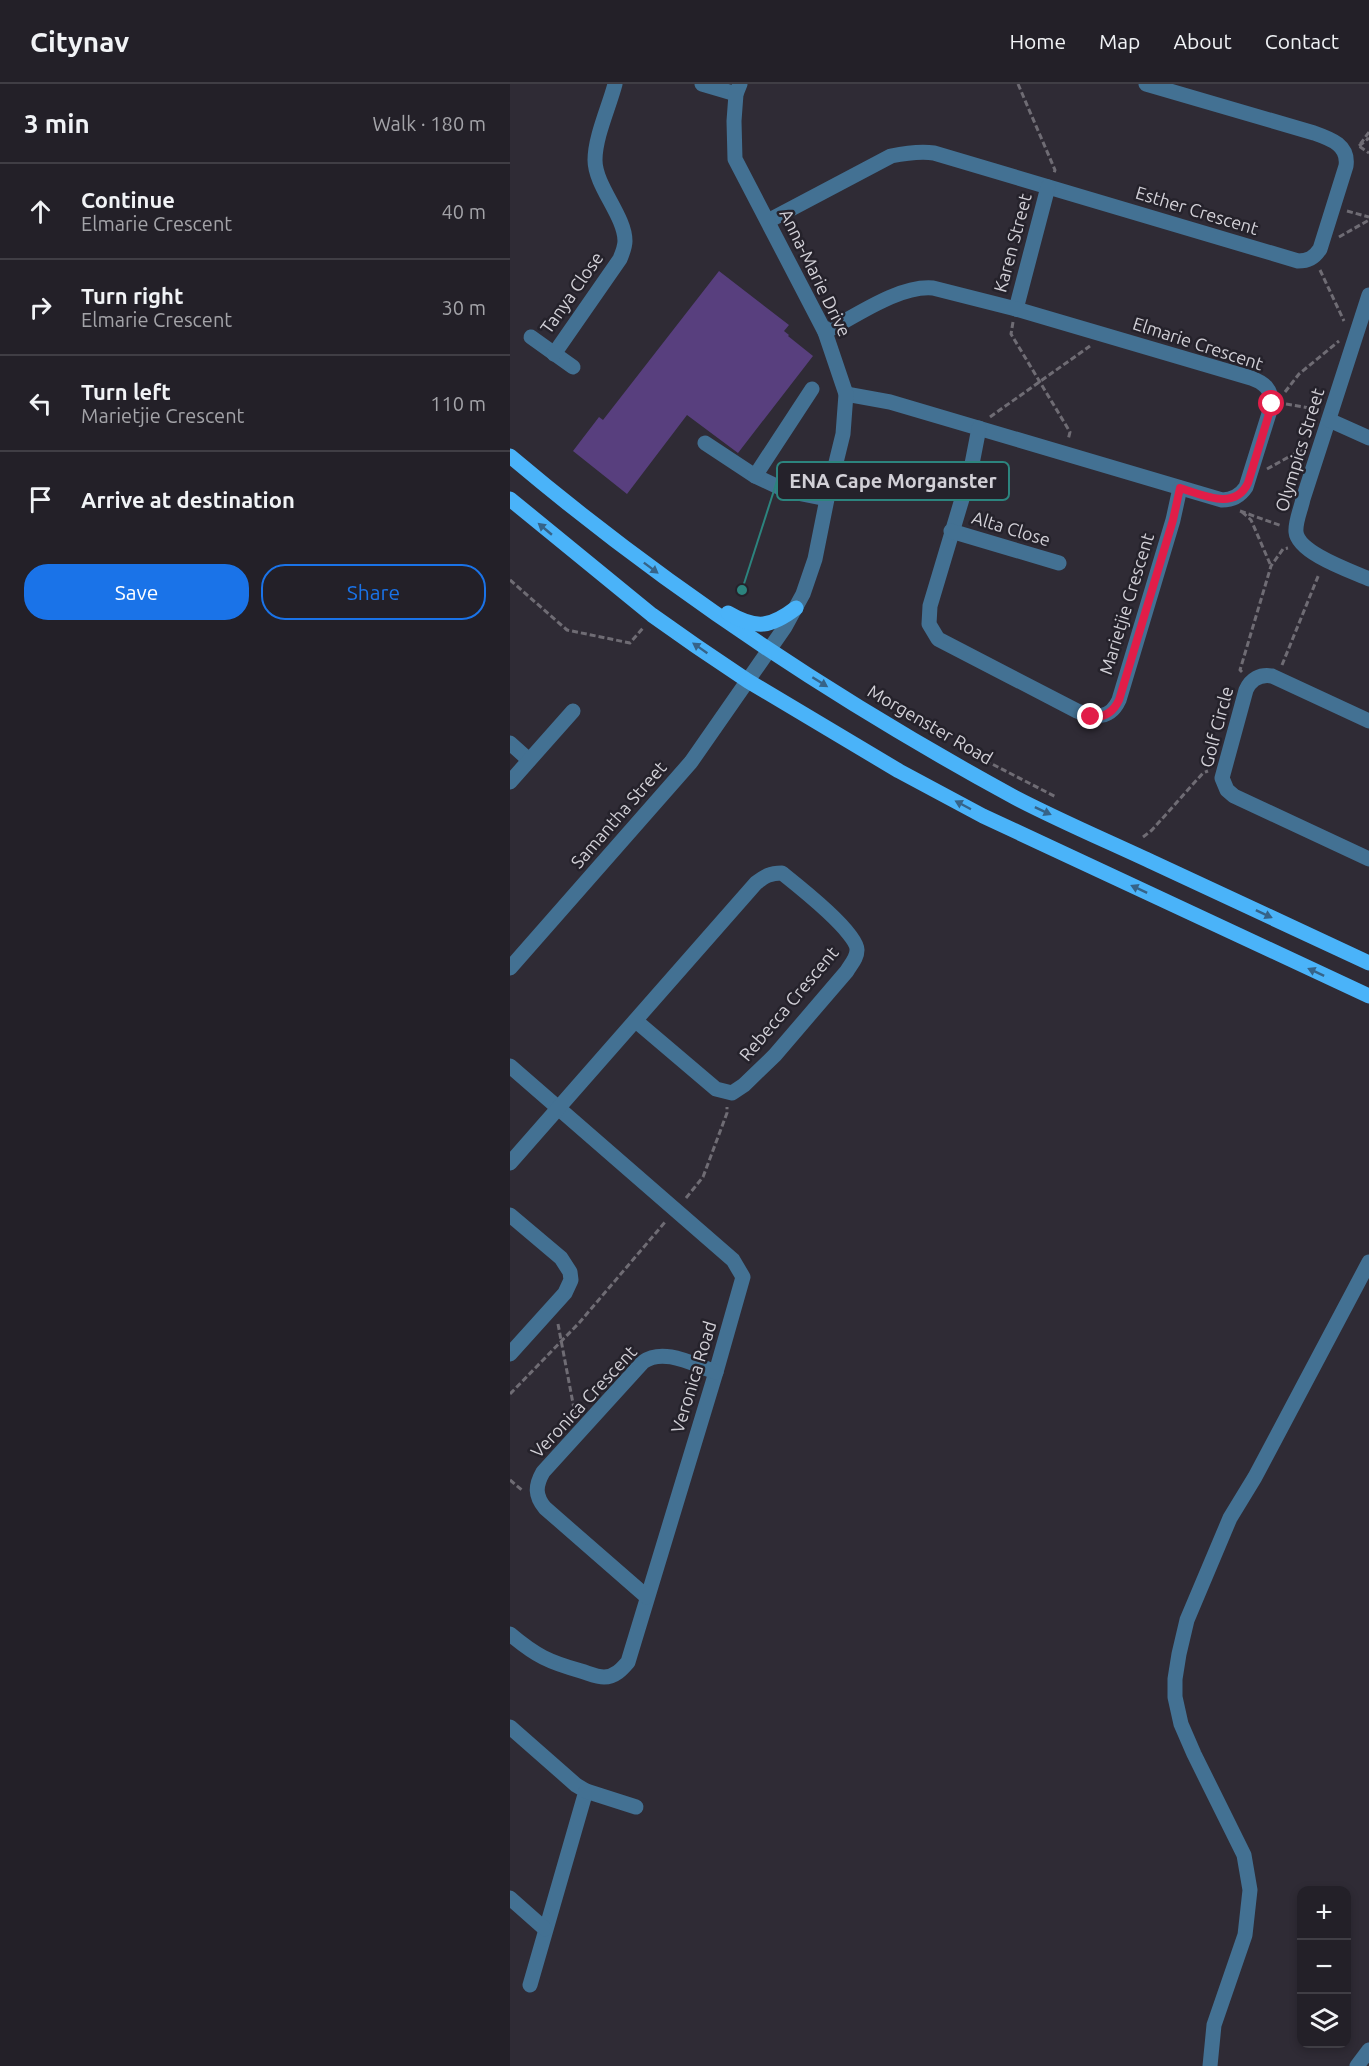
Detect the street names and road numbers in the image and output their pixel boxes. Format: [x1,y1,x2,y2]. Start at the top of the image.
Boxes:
street label: Esther Crescent [1133,182,1261,238]
street label: Karen Street [989,191,1035,294]
street label: Anna-Marie Drive [776,206,855,340]
street label: Tanya Close [536,248,607,337]
street label: Elmarie Crescent [1131,313,1266,374]
street label: Olympics Street [1271,385,1327,514]
street label: Alta Close [970,507,1053,549]
street label: Marietjie Crescent [1095,530,1157,677]
street label: Morgenster Road [865,680,996,768]
street label: Golf Circle [1196,684,1236,770]
street label: Samantha Street [566,757,670,872]
street label: Rebecca Crescent [735,942,842,1064]
street label: Veronica Road [667,1318,720,1435]
street label: Veronica Crescent [526,1341,640,1461]

